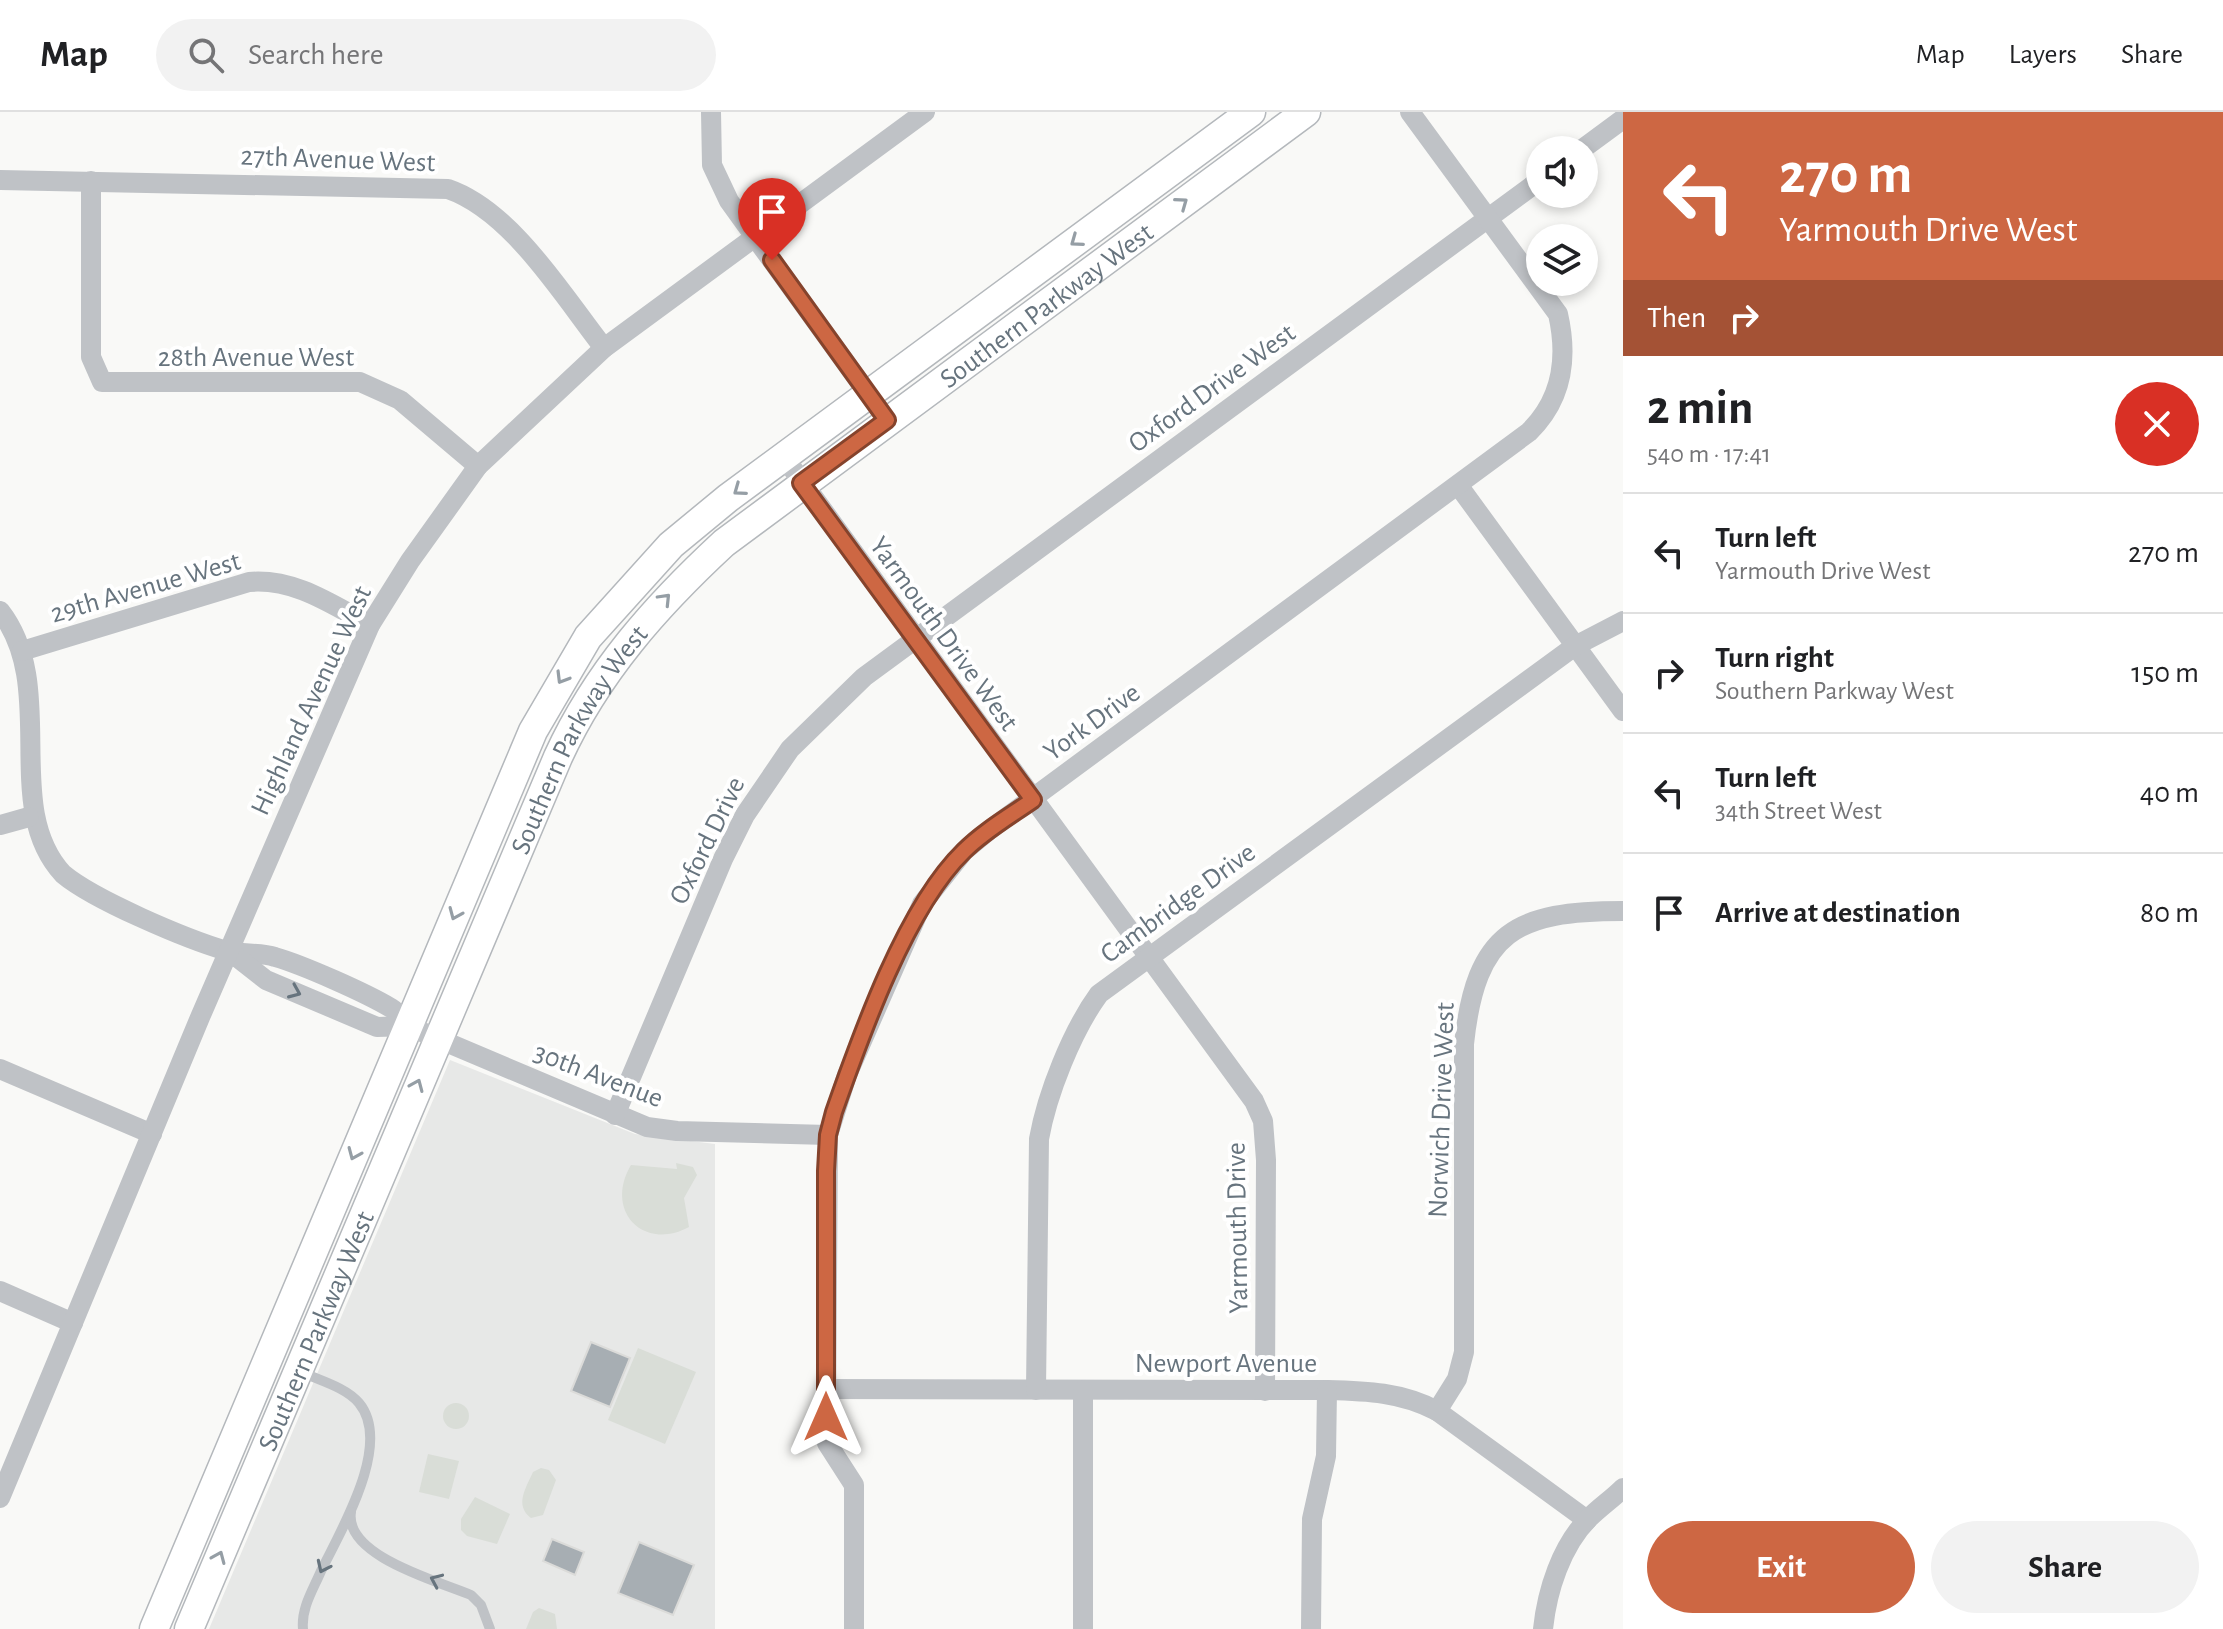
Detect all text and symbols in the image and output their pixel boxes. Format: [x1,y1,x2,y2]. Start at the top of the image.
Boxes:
search box [156,19,716,91]
icon: search [184,33,228,77]
text: Map [40,36,108,74]
text: Search here [248,40,384,70]
text: Map [1916,41,1965,69]
text: Layers [2009,41,2077,69]
text: Share [2121,41,2183,69]
map controls [1526,136,1598,296]
button: sound [1526,136,1598,208]
street label: 27th Avenue West [240,143,436,177]
icon: left [1647,144,1751,248]
text: 270 m [1779,147,1912,203]
pin [738,178,806,260]
icon: arrive [750,190,794,234]
one-way arrow [1174,198,1188,213]
text: Yarmouth Drive West [1779,212,2077,248]
street label: Southern Parkway West [935,218,1159,394]
button: layers [1526,224,1598,296]
one-way arrow [1070,232,1085,246]
icon: right [1722,296,1766,340]
text: Then [1647,303,1706,333]
street label: Oxford Drive West [1124,319,1301,458]
street label: 28th Avenue West [158,344,354,372]
button: close [2115,382,2199,466]
text: 2 min [1647,385,1754,433]
text: 540 m · 17:41 [1647,441,1771,467]
one-way arrow [734,480,748,495]
text: Turn left [1715,523,1816,553]
icon: left [1647,531,1691,575]
street label: Yarmouth Drive West [864,532,1023,736]
text: 270 m [2128,538,2199,568]
street label: 29th Avenue West [47,547,244,628]
text: Yarmouth Drive West [1715,558,1931,584]
street label: Highland Avenue West [246,582,377,820]
one-way arrow [656,594,670,608]
street label: Southern Parkway West [507,621,654,859]
text: Turn right [1715,643,1834,673]
icon: right [1647,651,1691,695]
text: 150 m [2131,658,2199,688]
one-way arrow [556,669,572,684]
text: Southern Parkway West [1715,678,1954,704]
street label: York Drive [1039,679,1145,767]
text: Turn left [1715,763,1816,793]
icon: left [1647,771,1691,815]
street label: Oxford Drive [665,773,751,909]
text: 40 m [2140,778,2199,808]
text: 34th Street West [1715,798,1882,824]
street label: Cambridge Drive [1096,838,1261,969]
icon: arrive [1647,891,1691,935]
text: Arrive at destination [1715,898,1961,928]
text: 80 m [2140,898,2199,928]
one-way arrow [449,906,465,920]
one-way arrow [286,982,301,998]
street label: Norwich Drive West [1424,1002,1460,1218]
street label: 30th Avenue [530,1038,667,1113]
one-way arrow [408,1079,424,1093]
street label: Yarmouth Drive [1223,1142,1253,1314]
one-way arrow [348,1146,364,1160]
street label: Southern Parkway West [254,1207,380,1455]
street label: Newport Avenue [1135,1350,1317,1378]
position arrow [784,1375,868,1459]
button: Exit [1647,1521,1915,1613]
button: Share [1931,1521,2199,1613]
one-way arrow [210,1551,226,1565]
one-way arrow [317,1559,333,1573]
one-way arrow [430,1574,444,1590]

